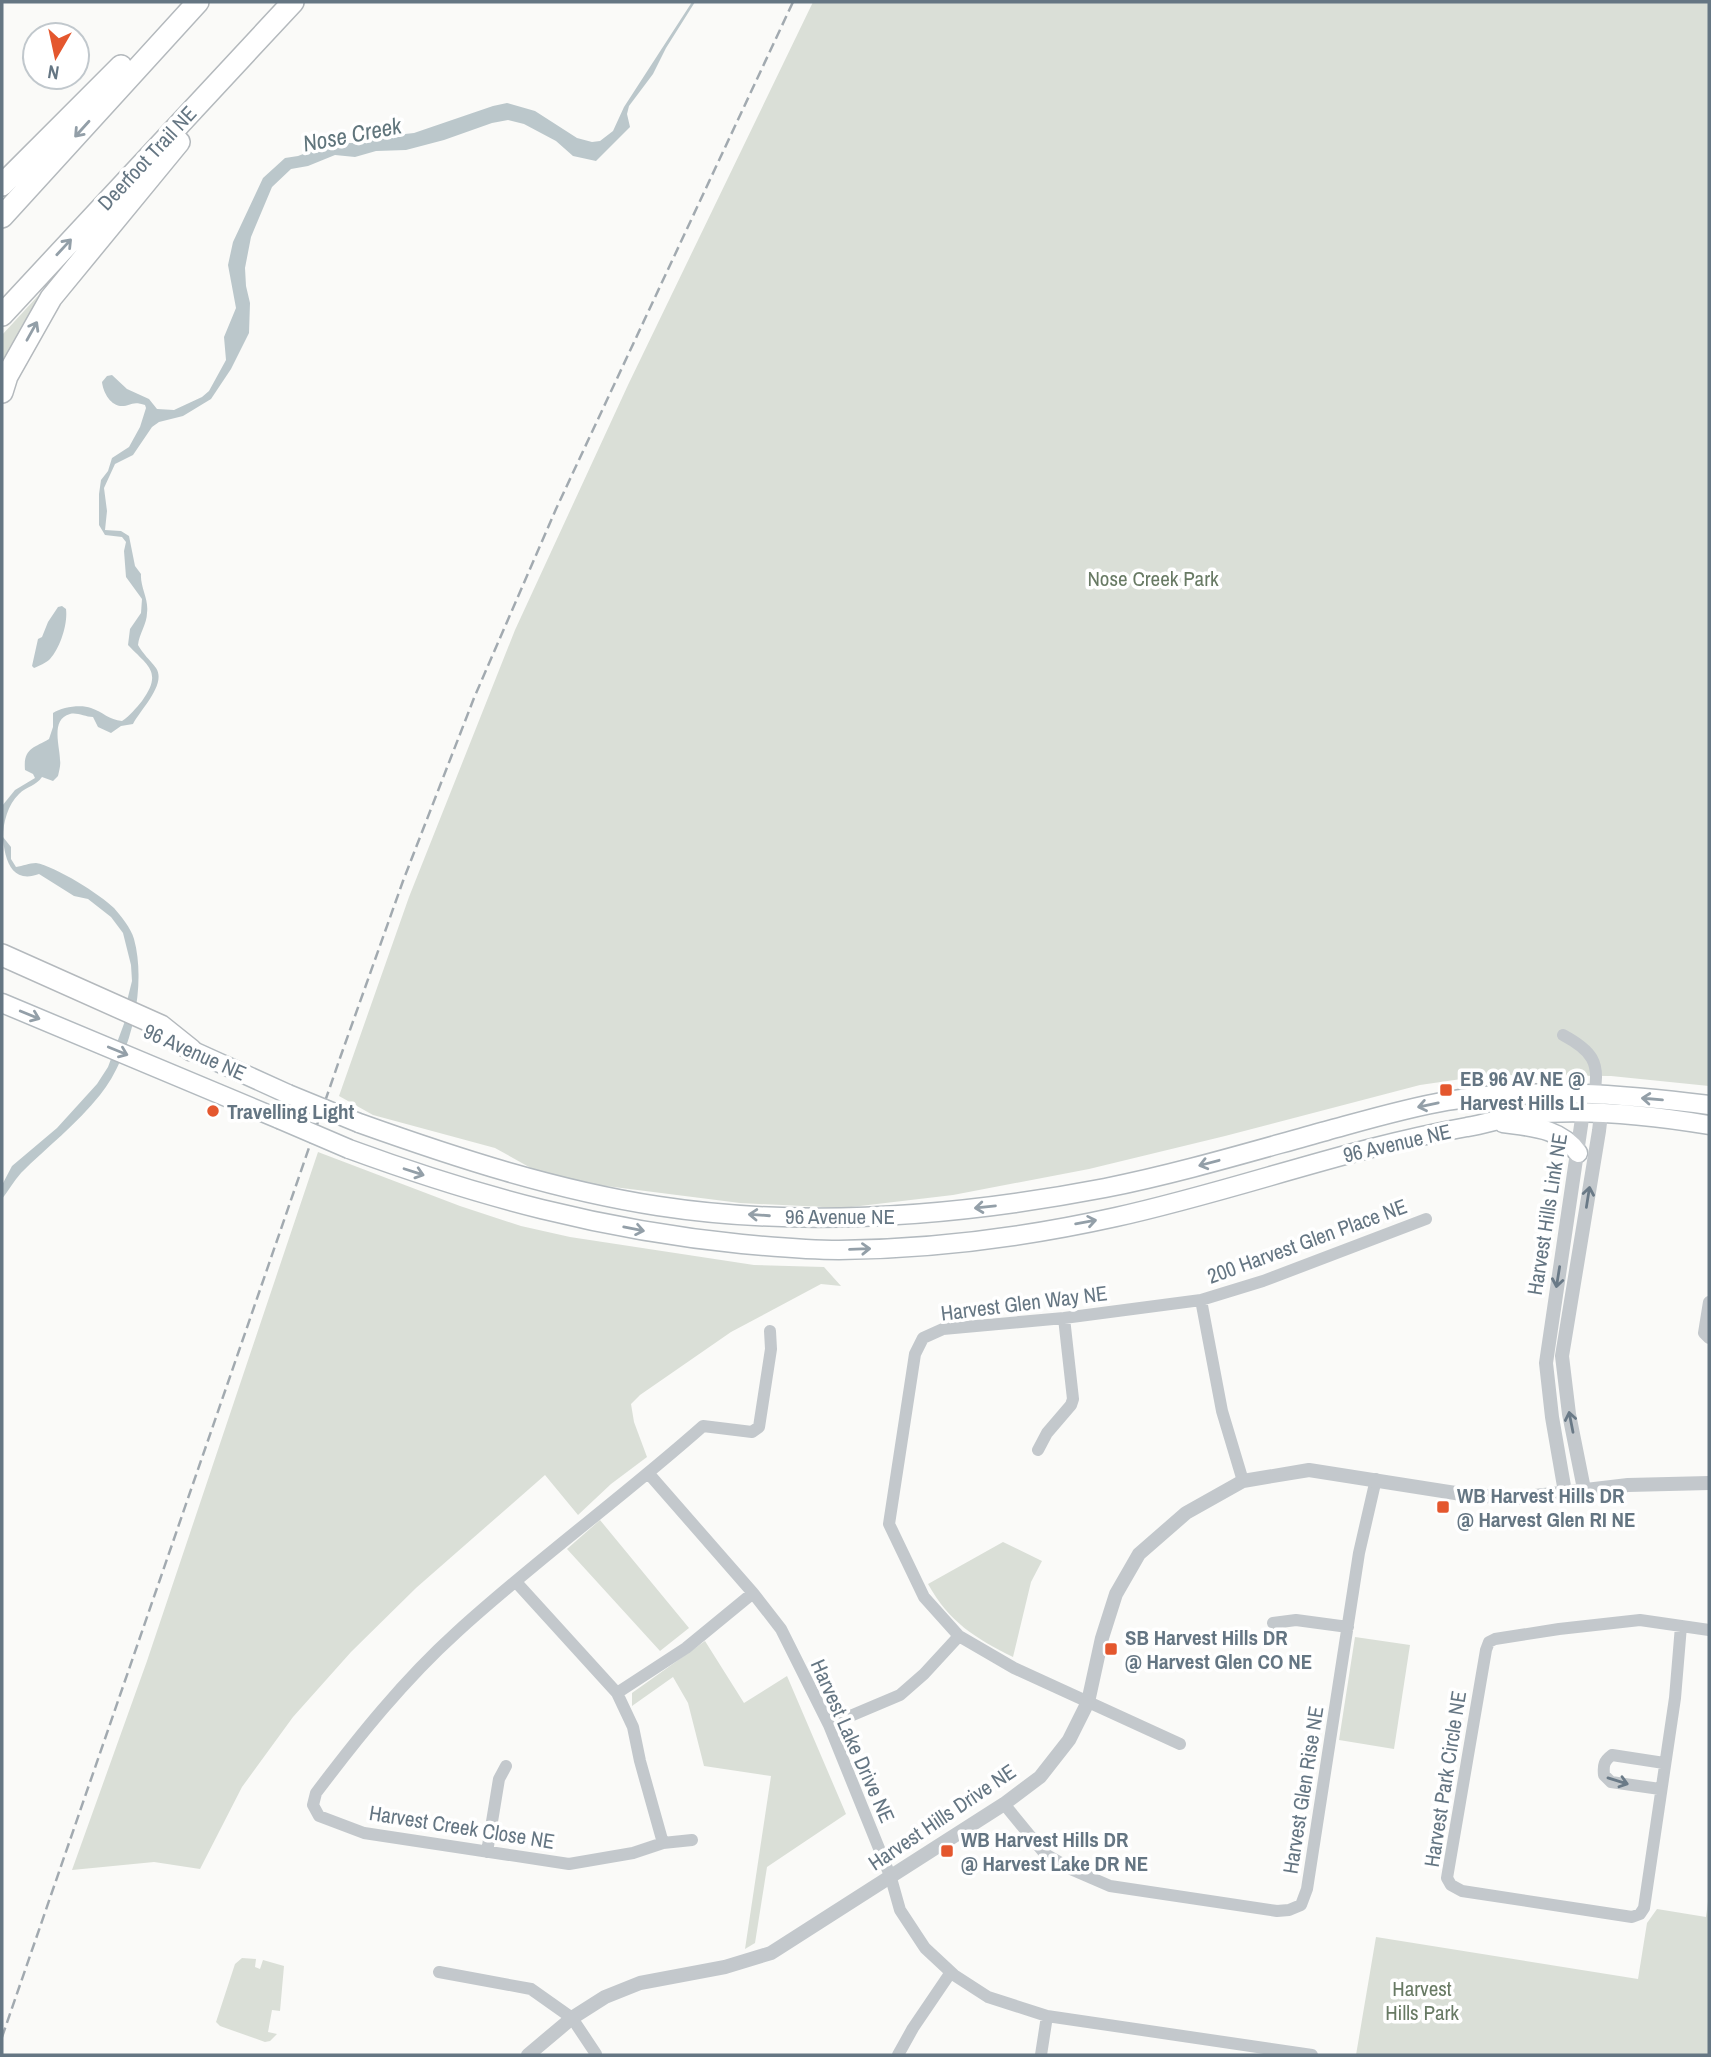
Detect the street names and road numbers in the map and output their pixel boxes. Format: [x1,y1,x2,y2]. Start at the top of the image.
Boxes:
street label: Deerfoot Trail NE [91,99,203,217]
street label: 96 Avenue NE [139,1016,251,1088]
street label: 96 Avenue NE [1340,1117,1454,1169]
street label: Harvest Hills Link NE [1520,1131,1574,1297]
street label: 200 Harvest Glen Place NE [1203,1191,1411,1291]
street label: 96 Avenue NE [785,1202,895,1231]
street label: Harvest Glen Way NE [939,1278,1109,1328]
street label: Harvest Lake Drive NE [804,1655,902,1827]
street label: Harvest Park Circle NE [1417,1689,1473,1869]
street label: Harvest Glen Rise NE [1275,1704,1331,1876]
street label: Harvest Hills Drive NE [862,1757,1022,1877]
street label: Harvest Creek Close NE [367,1798,557,1856]

